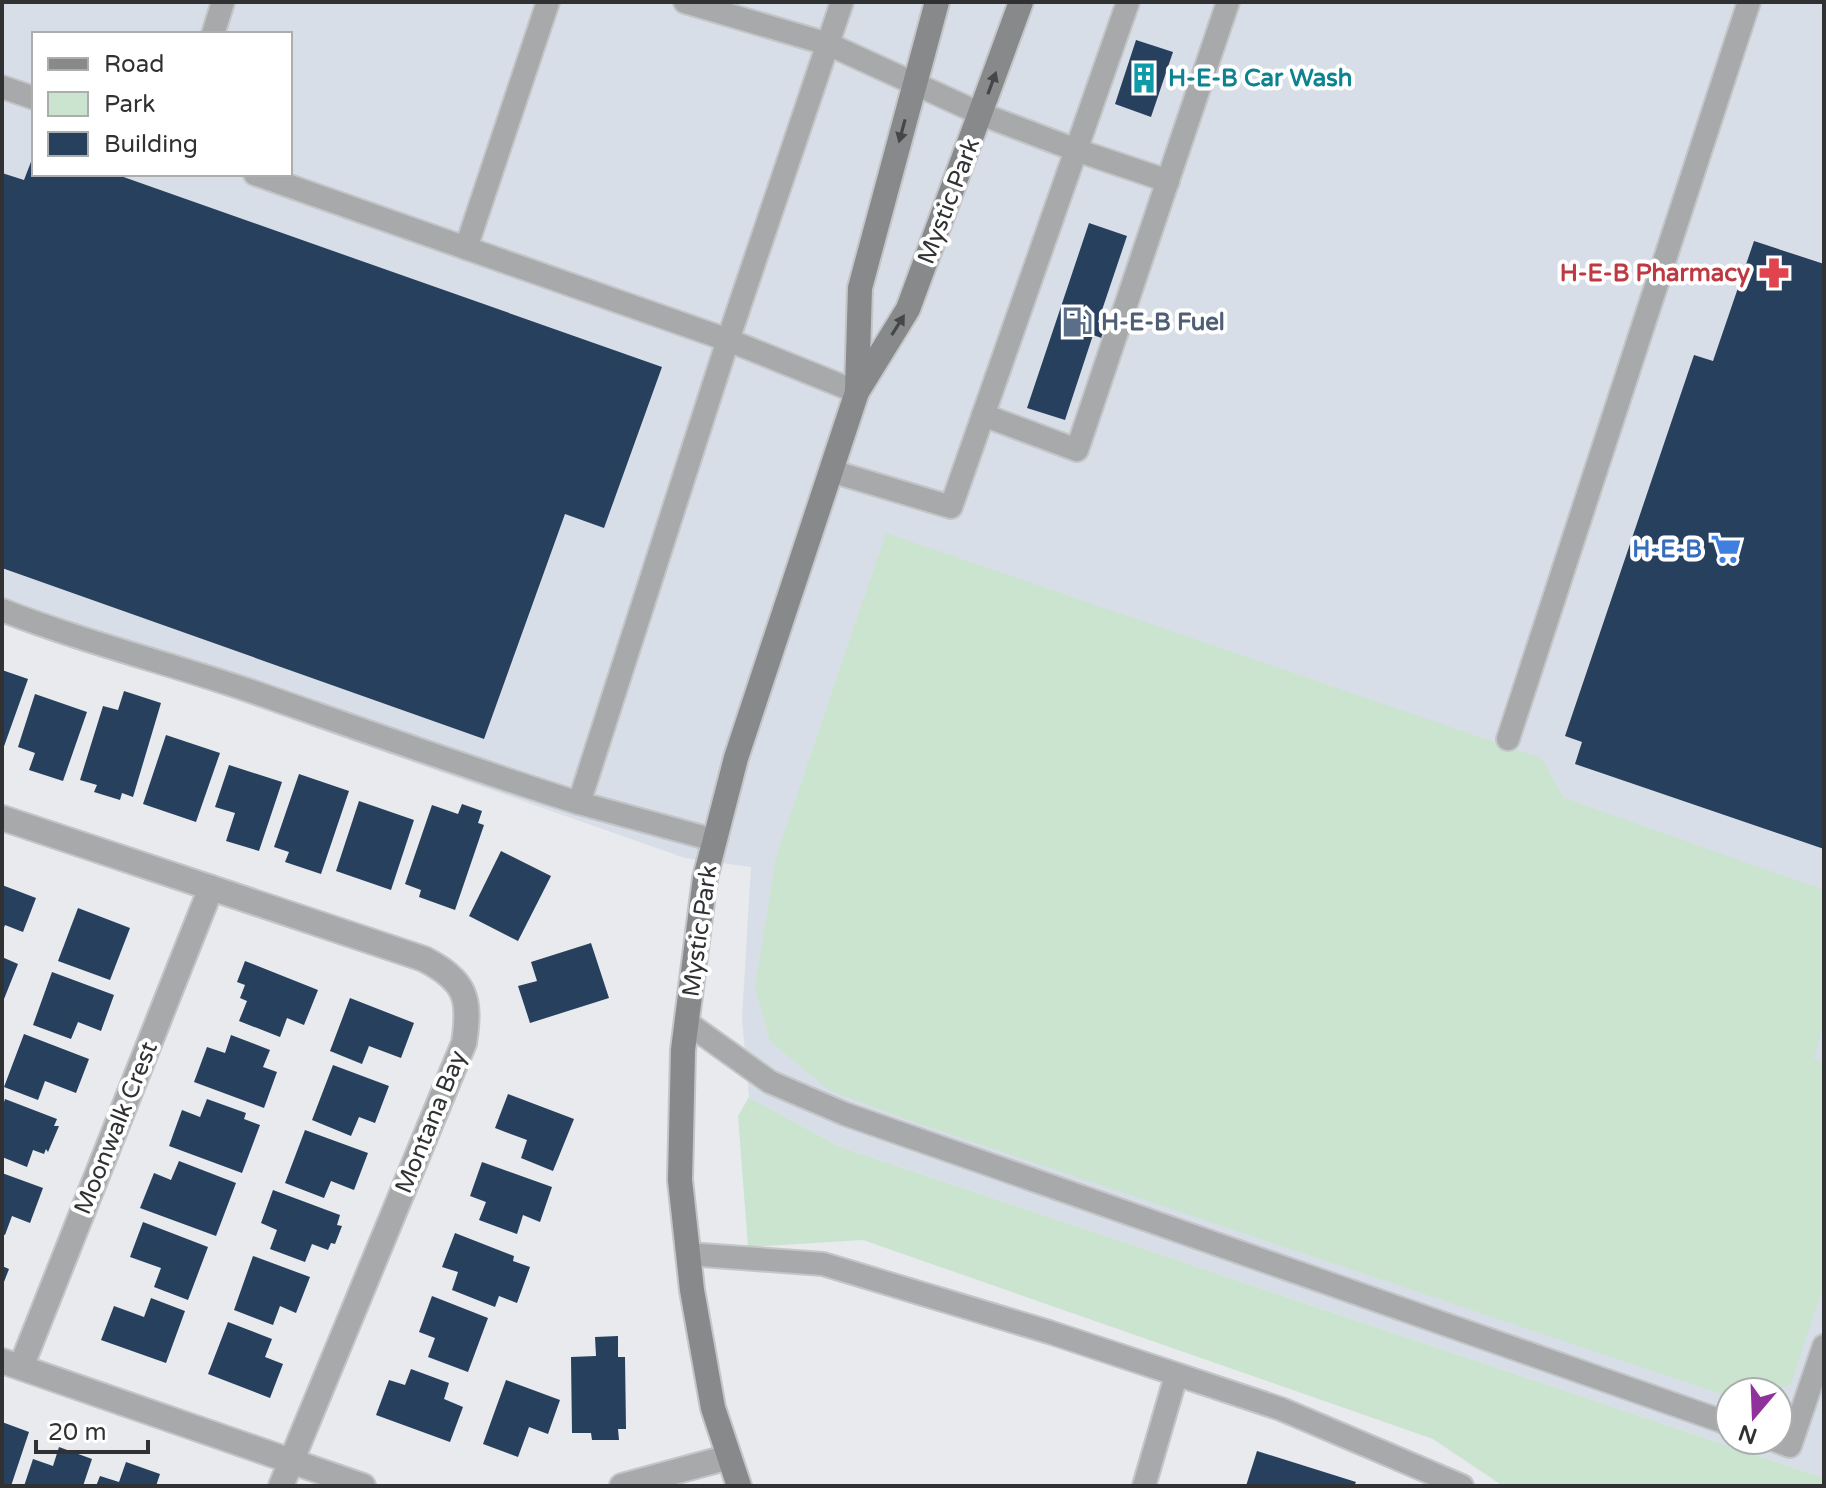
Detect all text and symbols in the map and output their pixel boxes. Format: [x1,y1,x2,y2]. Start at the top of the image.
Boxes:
legend [32,32,292,176]
text: Road [104,50,164,79]
building icon: H-E-B Car Wash [1127,61,1161,95]
place label: H-E-B Car Wash [1168,64,1352,93]
one-way arrow [987,71,999,95]
text: Park [104,90,155,119]
one-way arrow [895,119,907,144]
text: Building [104,130,198,159]
street label: Mystic Park [912,134,986,268]
pharmacy icon: H-E-B Pharmacy [1757,256,1791,290]
place label: H-E-B Pharmacy [1560,259,1750,288]
fuel station icon: H-E-B Fuel [1060,305,1094,339]
place label: H-E-B Fuel [1101,308,1225,337]
one-way arrow [891,314,905,336]
supermarket icon: H-E-B [1709,532,1743,566]
place label: H-E-B [1632,535,1702,564]
street label: Mystic Park [676,863,724,999]
street label: Moonwalk Crest [68,1037,164,1219]
street label: Montana Bay [389,1046,473,1198]
north arrow [1714,1376,1794,1456]
scale bar [36,1404,148,1454]
text: 20 m [48,1418,106,1447]
text: N [1735,1419,1760,1449]

